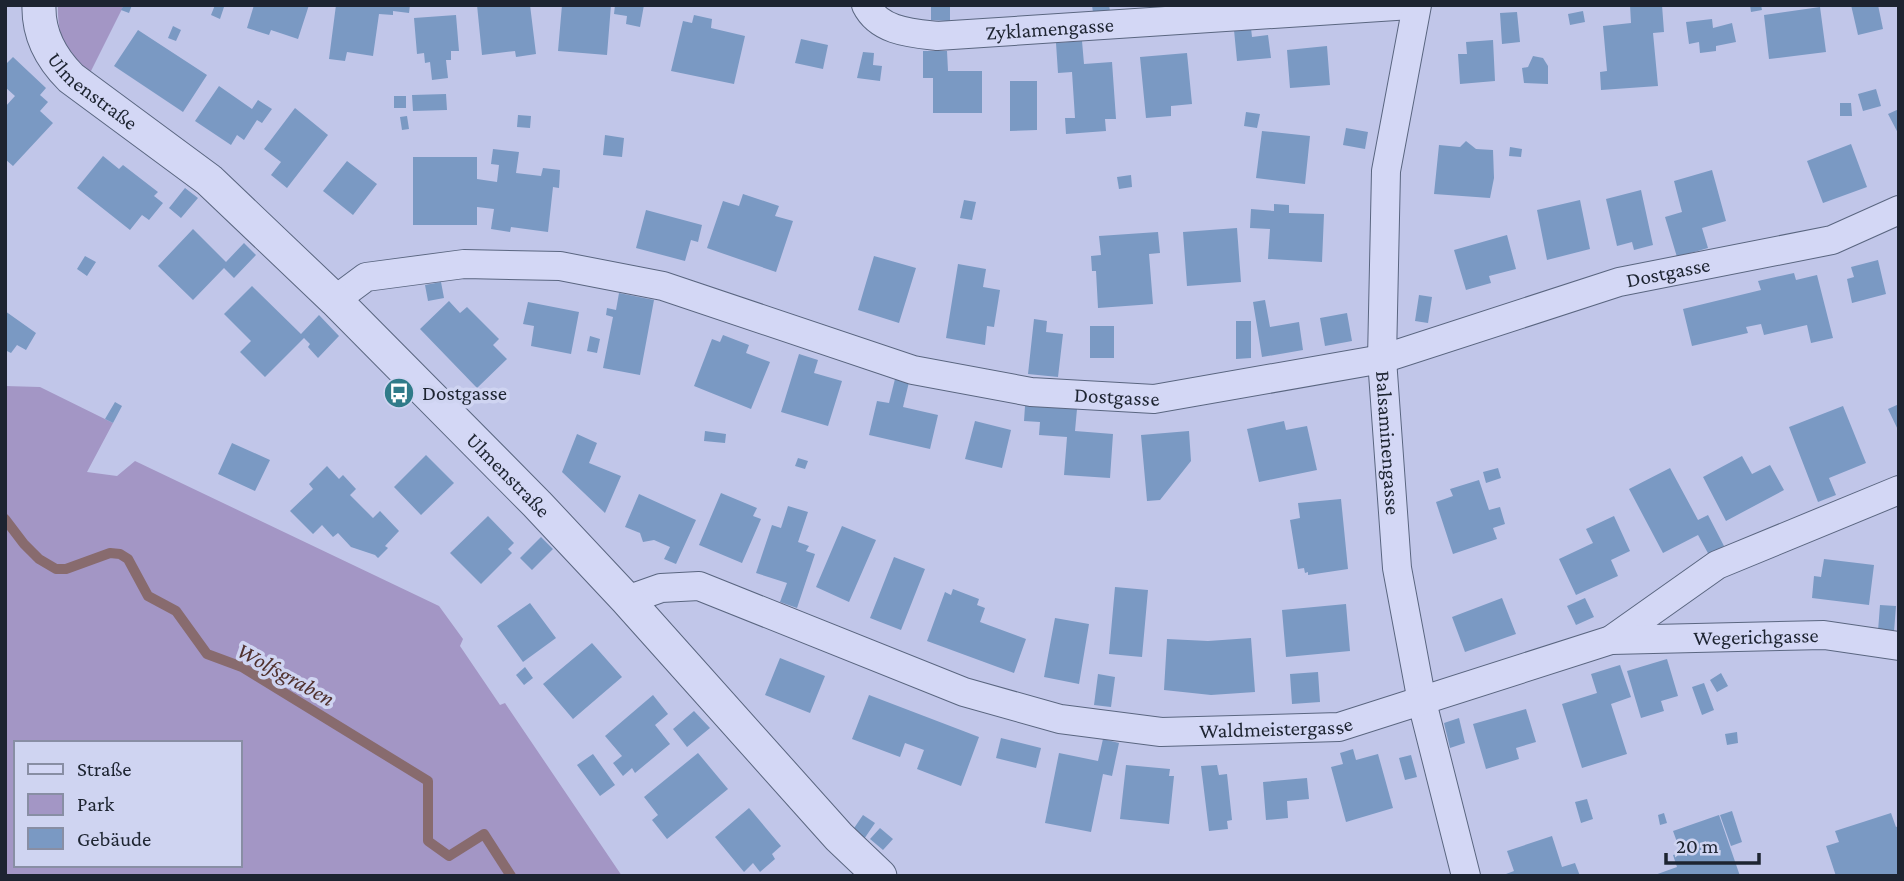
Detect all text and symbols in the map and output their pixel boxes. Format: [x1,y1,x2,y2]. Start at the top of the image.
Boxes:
street label: Zyklamengasse [985,12,1115,45]
street label: Ulmenstraße [42,48,142,135]
street label: Dostgasse [1624,252,1712,292]
street label: Balsaminengasse [1371,370,1405,516]
bus stop icon: Dostgasse [382,376,416,410]
place label: Dostgasse [422,381,507,405]
street label: Dostgasse [1074,382,1161,412]
street label: Ulmenstraße [461,428,555,522]
street label: Wegerichgasse [1693,623,1819,650]
water label: Wolfsgraben [233,637,339,711]
street label: Waldmeistergasse [1199,711,1355,743]
legend [14,741,242,867]
text: Straße [77,757,131,781]
text: Park [77,792,114,816]
scale bar [1666,822,1759,866]
text: Gebäude [77,827,151,851]
text: 20 m [1676,834,1719,858]

